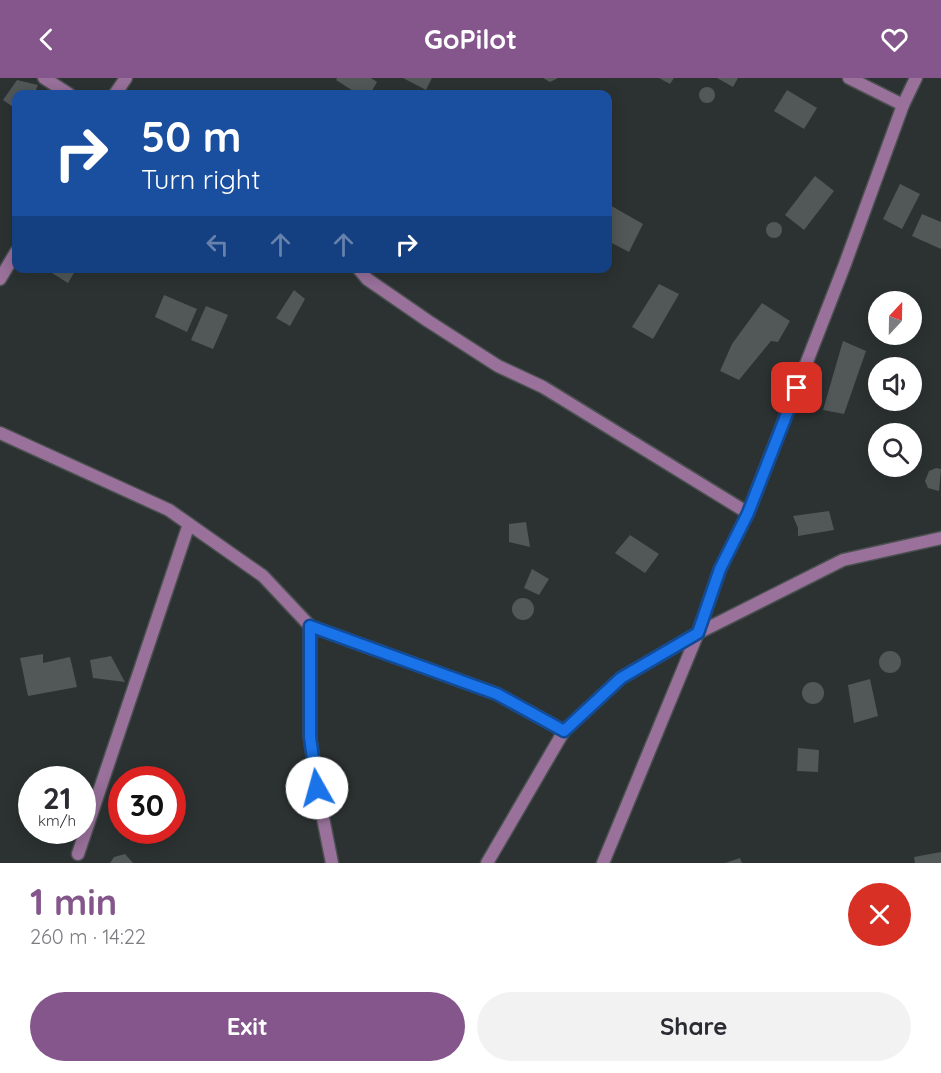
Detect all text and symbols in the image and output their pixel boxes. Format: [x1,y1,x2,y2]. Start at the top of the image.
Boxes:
text: GoPilot [424,22,517,56]
icon: back [30,23,63,56]
icon: heart [878,23,911,56]
text: 50 m [141,110,241,163]
icon: right [42,114,120,192]
text: Turn right [141,162,260,196]
icon: left [201,228,234,261]
icon: ahead [264,228,297,261]
icon: ahead [327,228,360,261]
icon: right [390,228,423,261]
north arrow [868,291,922,345]
map controls [868,291,922,477]
button: sound [868,357,922,411]
pin [771,362,822,413]
icon: arrive [780,371,813,404]
button: search [868,423,922,477]
position arrow [285,756,349,820]
speed limit sign: 30 [108,766,186,844]
text: 21 [43,779,71,817]
text: km/h [38,811,76,830]
text: 1 min [30,879,117,924]
button: close [848,883,911,946]
text: 260 m · 14:22 [30,924,146,949]
button: Exit [30,992,465,1061]
button: Share [477,992,911,1061]

